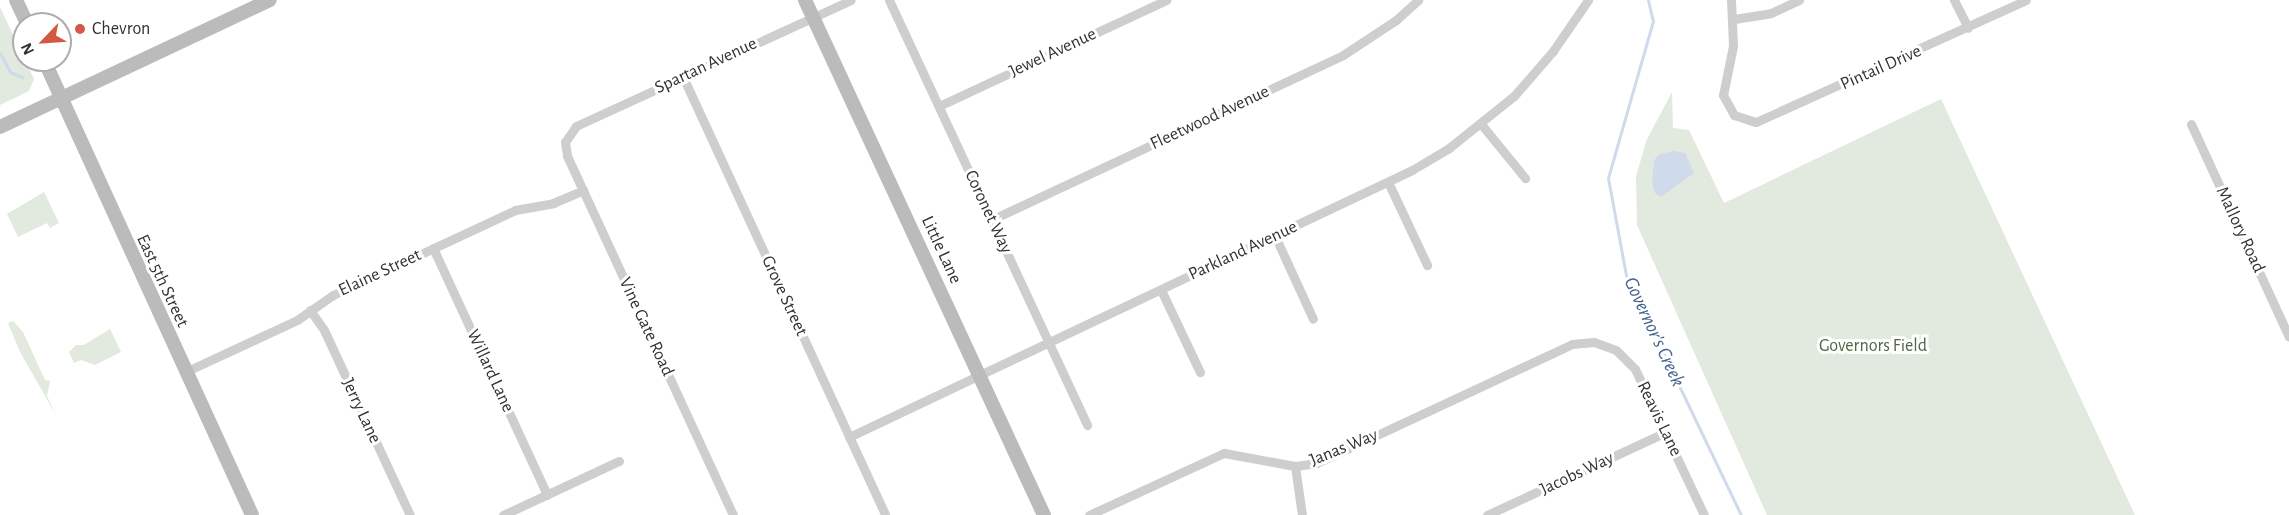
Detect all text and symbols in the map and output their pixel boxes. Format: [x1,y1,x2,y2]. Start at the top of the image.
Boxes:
north arrow [12,12,72,72]
place label: Chevron [92,18,150,40]
marker: Chevron [73,22,87,36]
street label: Jewel Avenue [1006,23,1100,83]
street label: Spartan Avenue [651,33,761,99]
text: N [18,40,37,57]
street label: Pintail Drive [1837,41,1925,95]
street label: Fleetwood Avenue [1147,81,1273,155]
street label: Coronet Way [959,167,1017,257]
street label: Mallory Road [2211,184,2269,276]
street label: Little Lane [916,213,966,287]
street label: Parkland Avenue [1185,216,1301,286]
street label: East 5th Street [131,231,193,331]
street label: Elaine Street [335,244,425,302]
street label: Grove Street [756,253,812,339]
water label: Governor's Creek [1618,273,1690,391]
street label: Vine Gate Road [614,274,678,380]
street label: Willard Lane [461,326,519,416]
park label: Governors Field [1819,335,1927,357]
street label: Jerry Lane [337,375,385,447]
street label: Reavis Lane [1632,378,1686,460]
street label: Janas Way [1307,425,1381,471]
street label: Jacobs Way [1537,448,1617,500]

